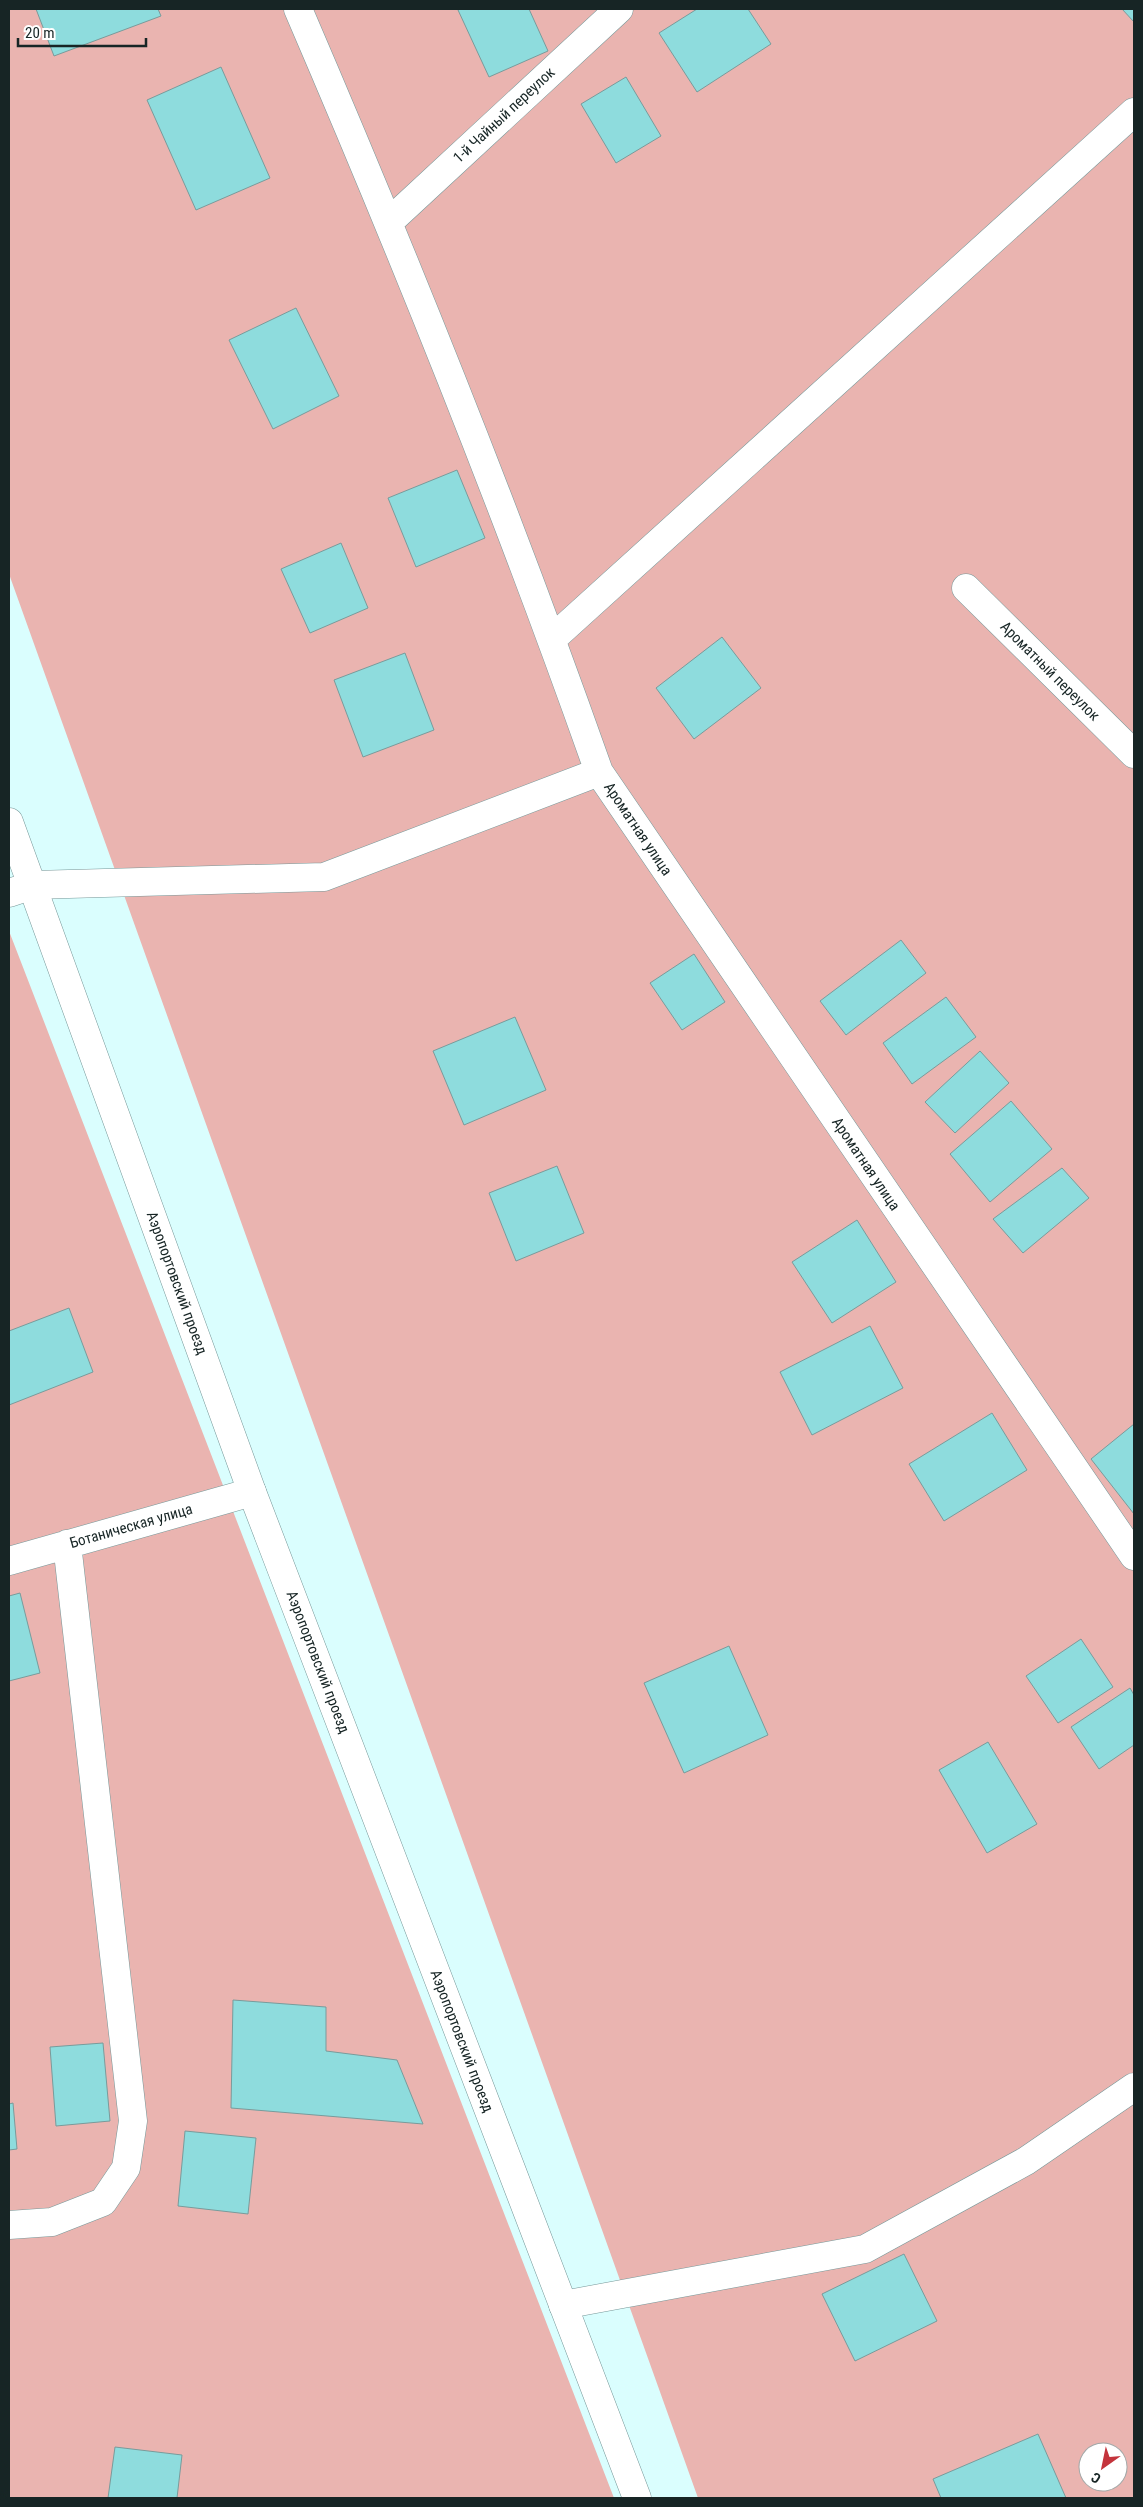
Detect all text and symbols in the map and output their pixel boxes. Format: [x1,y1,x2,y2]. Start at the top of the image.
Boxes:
scale bar [18,15,145,47]
text: 20 m [25,24,55,42]
street label: 1-й Чайный переулок [449,63,559,167]
street label: Ароматный переулок [997,618,1103,724]
street label: Ароматная улица [600,779,676,879]
street label: Ароматная улица [828,1114,904,1214]
street label: Аэропортовский проезд [143,1209,211,1357]
street label: Ботаническая улица [68,1500,194,1552]
street label: Аэропортовский проезд [283,1588,353,1736]
street label: Аэропортовский проезд [427,1967,497,2115]
north arrow [1078,2442,1128,2492]
text: С [1088,2469,1104,2487]

